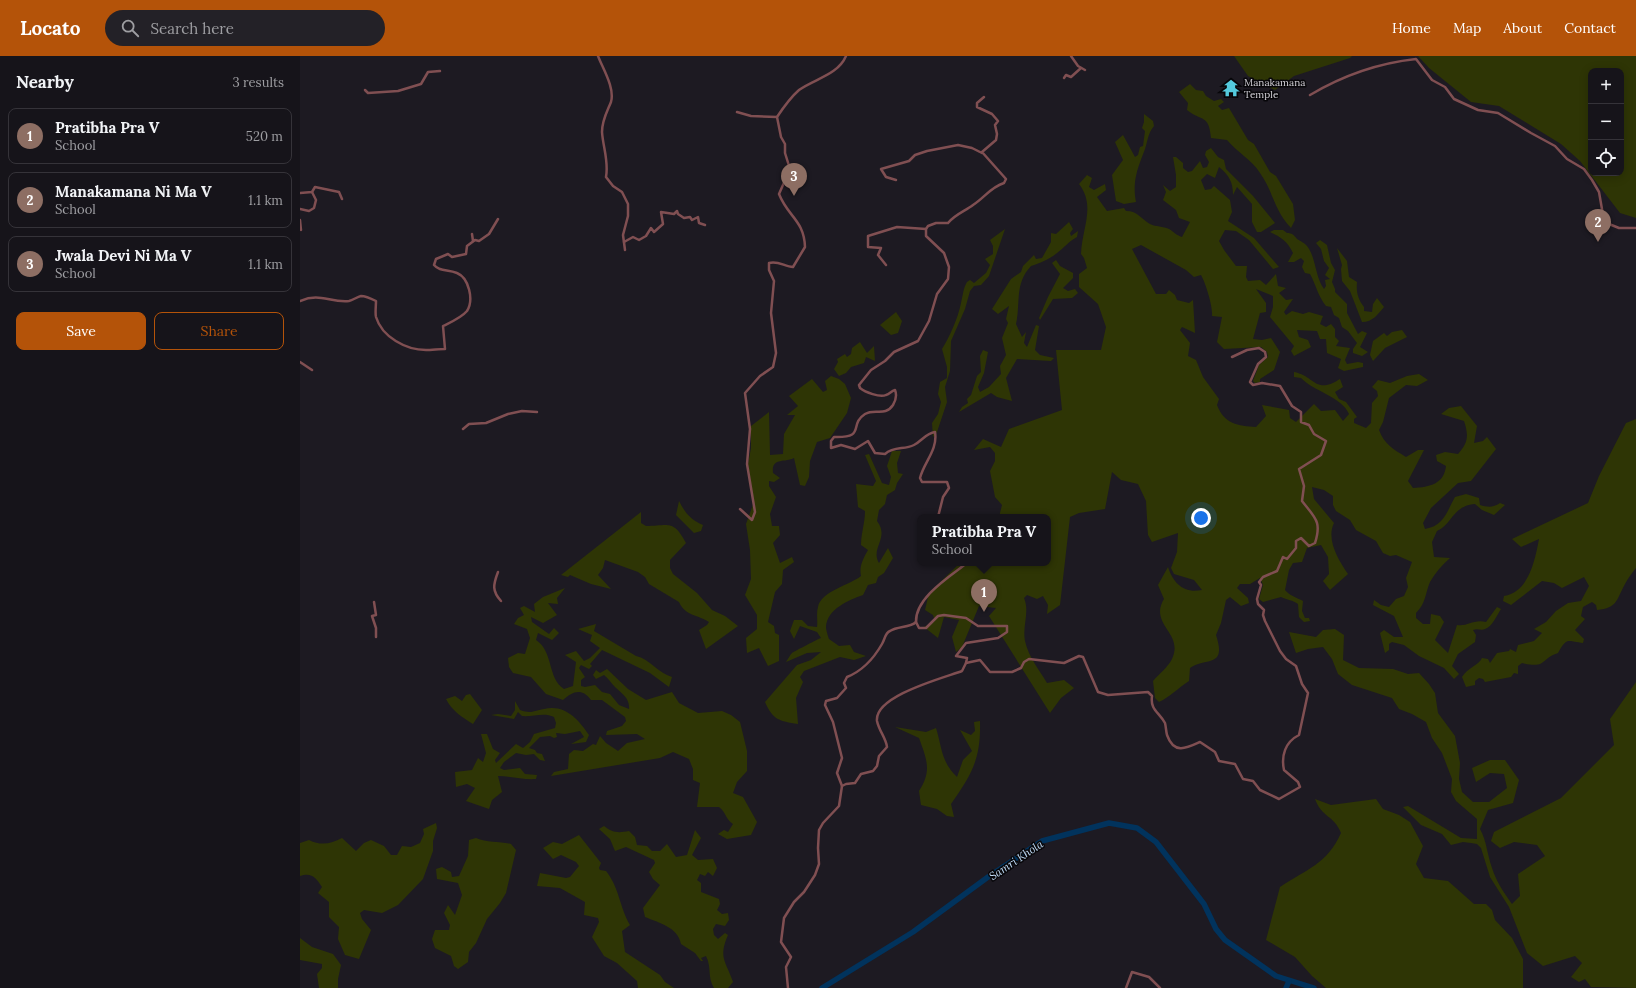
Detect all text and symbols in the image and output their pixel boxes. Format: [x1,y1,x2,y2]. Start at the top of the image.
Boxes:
search box [105,10,385,46]
text: Locato [20,16,81,40]
icon: search [119,17,141,39]
text: Search here [151,19,234,38]
text: Home [1392,19,1431,37]
text: Map [1453,19,1481,37]
text: About [1503,19,1542,37]
text: Contact [1564,19,1616,37]
map controls [1588,68,1624,176]
button: + [1588,68,1624,104]
text: Nearby [16,71,74,93]
text: 3 results [232,74,284,91]
place label: Manakamana Temple [1244,76,1305,101]
temple icon: Manakamana Temple [1221,78,1241,98]
button: − [1588,104,1624,140]
text: Pratibha Pra V [55,118,159,137]
text: 1 [27,128,33,145]
text: 520 m [246,128,283,145]
text: School [55,137,96,154]
button: locate [1588,140,1624,176]
pin: 3 [781,163,807,196]
text: Manakamana Ni Ma V [55,182,212,201]
text: 2 [27,192,33,209]
text: 1.1 km [248,192,283,209]
text: School [55,201,96,218]
pin: 2 [1585,209,1611,242]
text: Jwala Devi Ni Ma V [55,246,191,265]
text: 3 [26,256,34,273]
text: 1.1 km [248,256,283,273]
text: School [55,265,96,282]
button: Save [16,312,146,350]
button: Share [154,312,284,350]
your location [1191,508,1211,528]
popup [917,514,1051,566]
text: Pratibha Pra V [932,522,1036,541]
text: School [932,541,973,558]
pin: 1 [971,579,997,612]
water label: Samri Khola [986,836,1046,883]

